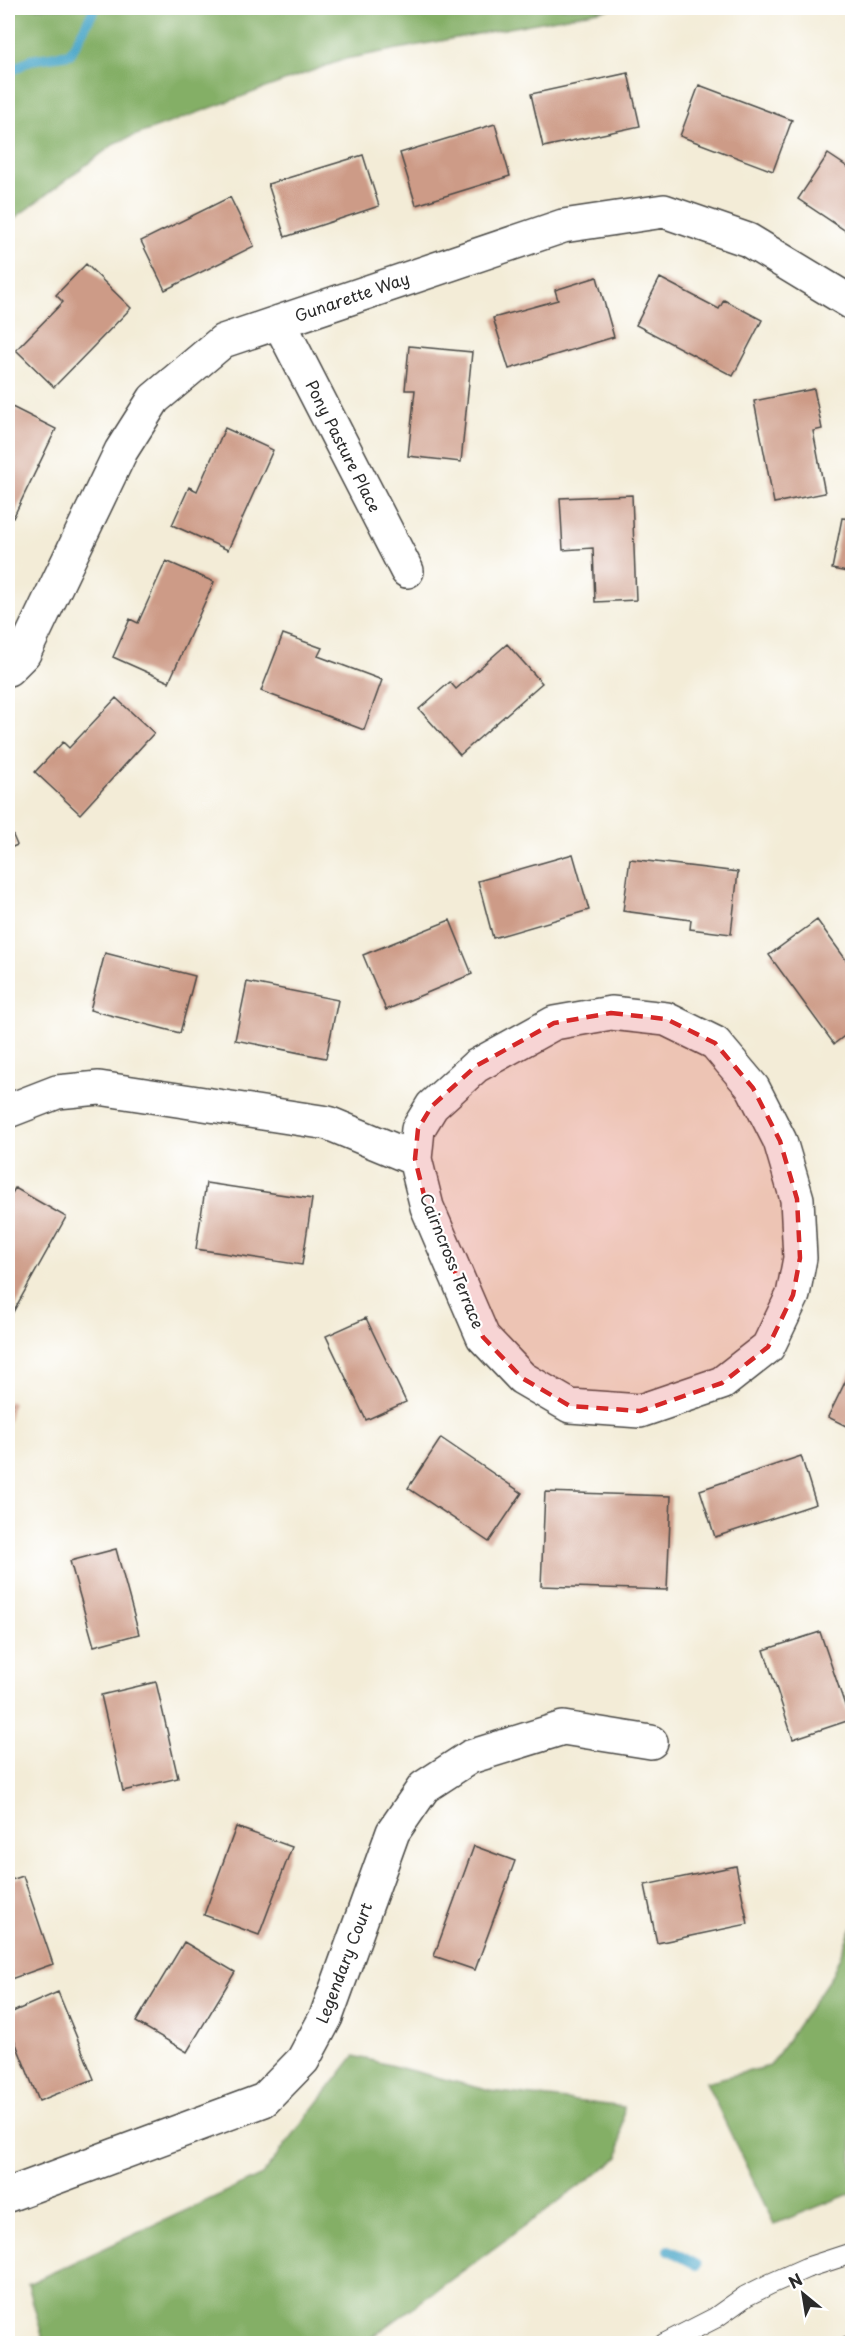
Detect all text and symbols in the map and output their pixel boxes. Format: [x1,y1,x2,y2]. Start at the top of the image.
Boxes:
street label: Gunarette Way [291,265,412,327]
street label: Pony Pasture Place [300,375,388,516]
street label: Cairncross Terrace [415,1189,491,1332]
street label: Legendary Court [309,1898,377,2027]
north arrow [773,2264,833,2324]
text: N [784,2267,806,2294]

